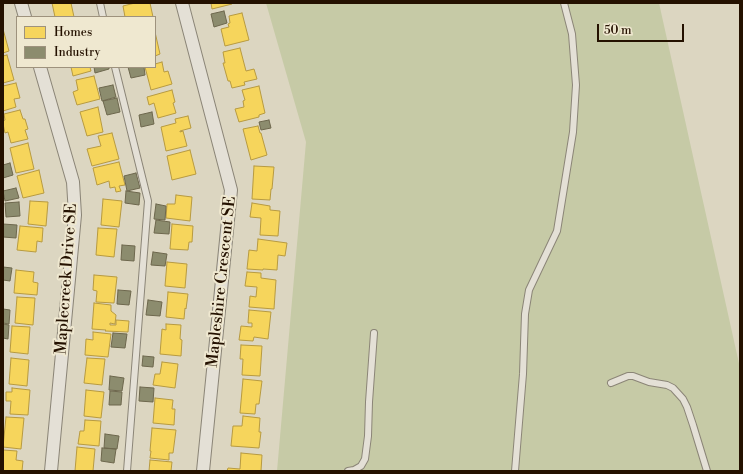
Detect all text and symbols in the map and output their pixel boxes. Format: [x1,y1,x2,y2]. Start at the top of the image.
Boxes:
legend [16,16,156,68]
scale bar [599,16,686,42]
text: 50 m [604,23,632,38]
text: Homes [54,25,92,40]
text: Industry [54,45,100,60]
street label: Mapleshire Crescent SE [203,195,241,369]
street label: Maplecreek Drive SE [52,203,82,355]

